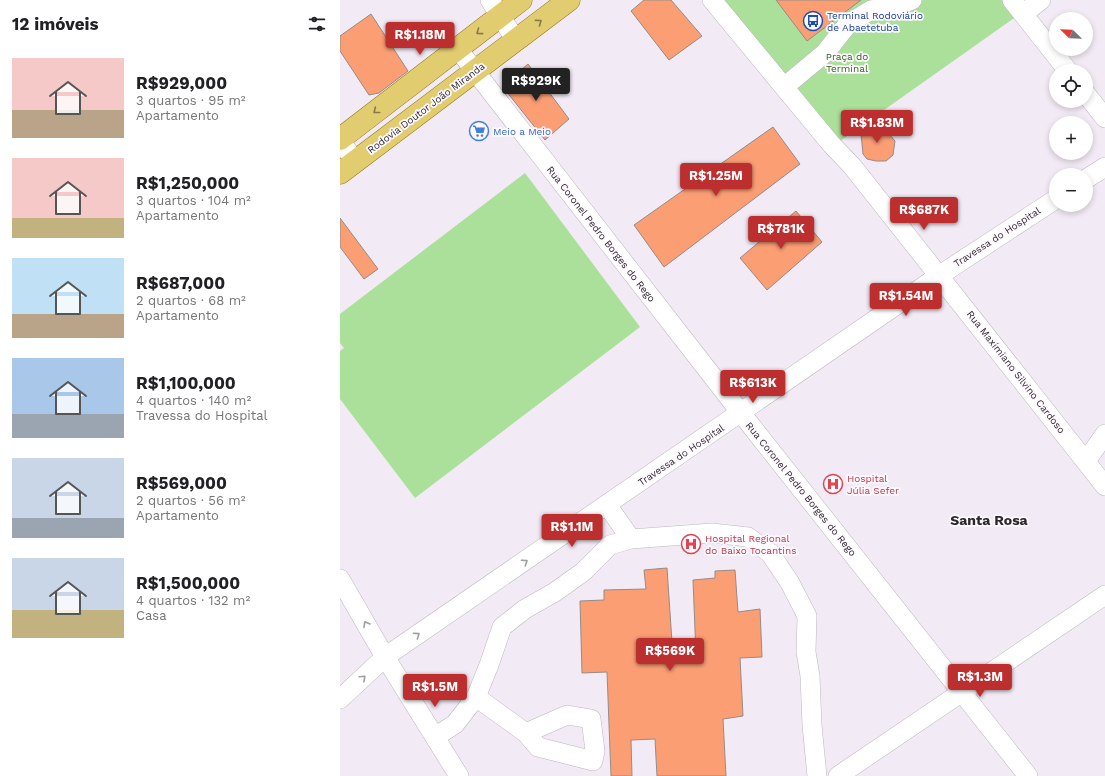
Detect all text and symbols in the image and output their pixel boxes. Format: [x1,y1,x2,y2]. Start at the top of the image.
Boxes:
bus stop icon: Terminal Rodoviário de Abaetetuba [802,10,824,32]
place label: Terminal Rodoviário de Abaetetuba [827,10,923,33]
north arrow [1049,12,1093,56]
map controls [1049,12,1093,212]
icon: filters [306,13,328,35]
text: 12 imóveis [12,14,99,34]
one-way arrow [534,20,541,27]
pin: R$1.18M [383,22,457,56]
text: R$1.18M [395,27,445,42]
one-way arrow [476,27,483,35]
park label: Praça do Terminal [826,51,868,74]
street label: Rodovia Doutor João Miranda [365,60,487,156]
button: locate [1049,64,1093,108]
pin: R$929K [503,68,569,102]
text: R$929,000 [136,73,227,93]
text: R$929K [511,73,561,88]
icon: home [44,74,92,122]
text: 3 quartos · 95 m² [136,93,246,108]
one-way arrow [374,107,381,114]
text: Apartamento [136,108,219,123]
pin: R$1.83M [840,110,914,144]
text: R$1.83M [850,115,904,130]
button: + [1049,116,1093,160]
supermarket icon: Meio a Meio [468,120,490,142]
place label: Meio a Meio [493,126,551,137]
pin: R$1.25M [679,163,753,197]
street label: Rua Coronel Pedro Borges do Rego [545,164,657,304]
text: R$1.25M [689,168,743,183]
button: − [1049,168,1093,212]
text: R$1,250,000 [136,173,239,193]
icon: home [44,174,92,222]
text: 3 quartos · 104 m² [136,193,251,208]
pin: R$687K [891,197,957,231]
text: R$687K [899,202,949,217]
street label: Travessa do Hospital [952,205,1042,269]
text: Apartamento [136,208,219,223]
pin: R$781K [748,216,814,250]
text: R$781K [757,221,805,236]
text: R$687,000 [136,273,225,293]
icon: home [44,274,92,322]
pin: R$1.54M [869,283,943,317]
text: R$1.54M [879,288,933,303]
text: 2 quartos · 68 m² [136,293,246,308]
text: Apartamento [136,308,219,323]
street label: Rua Maxímiano Silvino Cardoso [965,309,1067,435]
pin: R$613K [720,370,786,404]
text: R$1,100,000 [136,373,236,393]
icon: home [44,374,92,422]
text: R$613K [729,375,777,390]
text: 4 quartos · 140 m² [136,393,251,408]
text: Travessa do Hospital [136,408,268,423]
street label: Rua Coronel Pedro Borges do Rego [743,420,859,558]
street label: Travessa do Hospital [636,422,726,488]
text: R$569,000 [136,473,227,493]
hospital icon: Hospital Júlia Sefer [822,473,844,495]
place label: Hospital Júlia Sefer [847,473,899,496]
icon: home [44,474,92,522]
text: 2 quartos · 56 m² [136,493,245,508]
text: Apartamento [136,508,219,523]
district label: Santa Rosa [950,512,1029,528]
pin: R$1.1M [539,514,605,548]
text: R$1.1M [551,519,593,534]
hospital icon: Hospital Regional do Baixo Tocantins [680,533,702,555]
place label: Hospital Regional do Baixo Tocantins [705,533,796,556]
one-way arrow [520,560,527,567]
text: R$1,500,000 [136,573,240,593]
icon: home [44,574,92,622]
text: 4 quartos · 132 m² [136,593,250,608]
text: Casa [136,608,167,623]
one-way arrow [363,620,370,628]
one-way arrow [413,633,420,640]
pin: R$569K [637,638,703,672]
text: R$569K [645,643,695,658]
pin: R$1.3M [947,664,1013,698]
text: R$1.3M [957,669,1003,684]
pin: R$1.5M [402,674,468,708]
one-way arrow [358,676,365,683]
text: R$1.5M [412,679,458,694]

